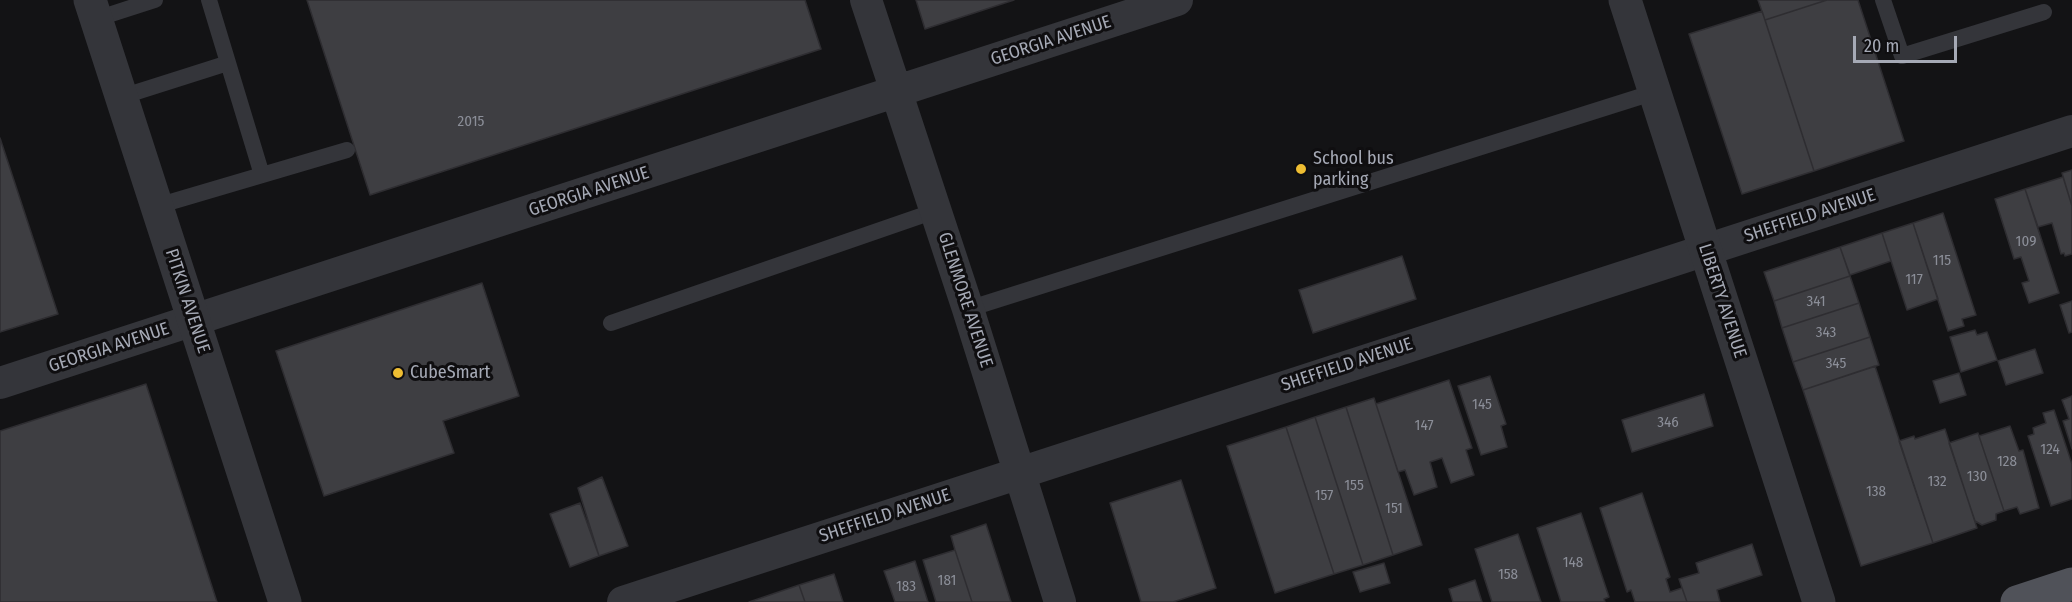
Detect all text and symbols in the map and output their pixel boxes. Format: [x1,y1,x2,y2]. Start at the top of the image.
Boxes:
street label: GEORGIA AVENUE [988,11,1114,71]
scale bar [1856,24,1960,62]
text: 20 m [1864,35,1899,57]
house number: 2015 [458,113,484,131]
place label: School bus parking [1313,148,1394,190]
street label: GEORGIA AVENUE [526,162,652,222]
marker: School bus parking [1294,162,1308,176]
street label: SHEFFIELD AVENUE [1742,185,1878,247]
street label: GLENMORE AVENUE [933,230,997,370]
house number: 109 [2016,233,2036,251]
street label: LIBERTY AVENUE [1693,241,1751,361]
street label: PITKIN AVENUE [160,246,214,356]
house number: 115 [1933,252,1951,270]
house number: 117 [1905,271,1923,289]
house number: 341 [1807,293,1825,311]
street label: GEORGIA AVENUE [46,318,172,378]
house number: 343 [1816,324,1836,342]
street label: SHEFFIELD AVENUE [1279,334,1415,396]
house number: 345 [1826,355,1846,373]
place label: CubeSmart [410,362,490,384]
marker: CubeSmart [391,366,405,380]
house number: 145 [1472,396,1492,414]
house number: 346 [1657,414,1679,432]
house number: 147 [1415,417,1433,435]
house number: 124 [2040,441,2060,459]
house number: 128 [1997,453,2017,471]
house number: 130 [1967,468,1987,486]
house number: 132 [1927,473,1947,491]
house number: 155 [1344,477,1364,495]
house number: 138 [1866,483,1886,501]
street label: SHEFFIELD AVENUE [817,485,953,547]
house number: 157 [1315,487,1333,505]
house number: 151 [1385,500,1403,518]
house number: 148 [1563,554,1583,572]
house number: 158 [1498,566,1518,584]
house number: 181 [938,572,956,590]
house number: 183 [896,578,916,596]

